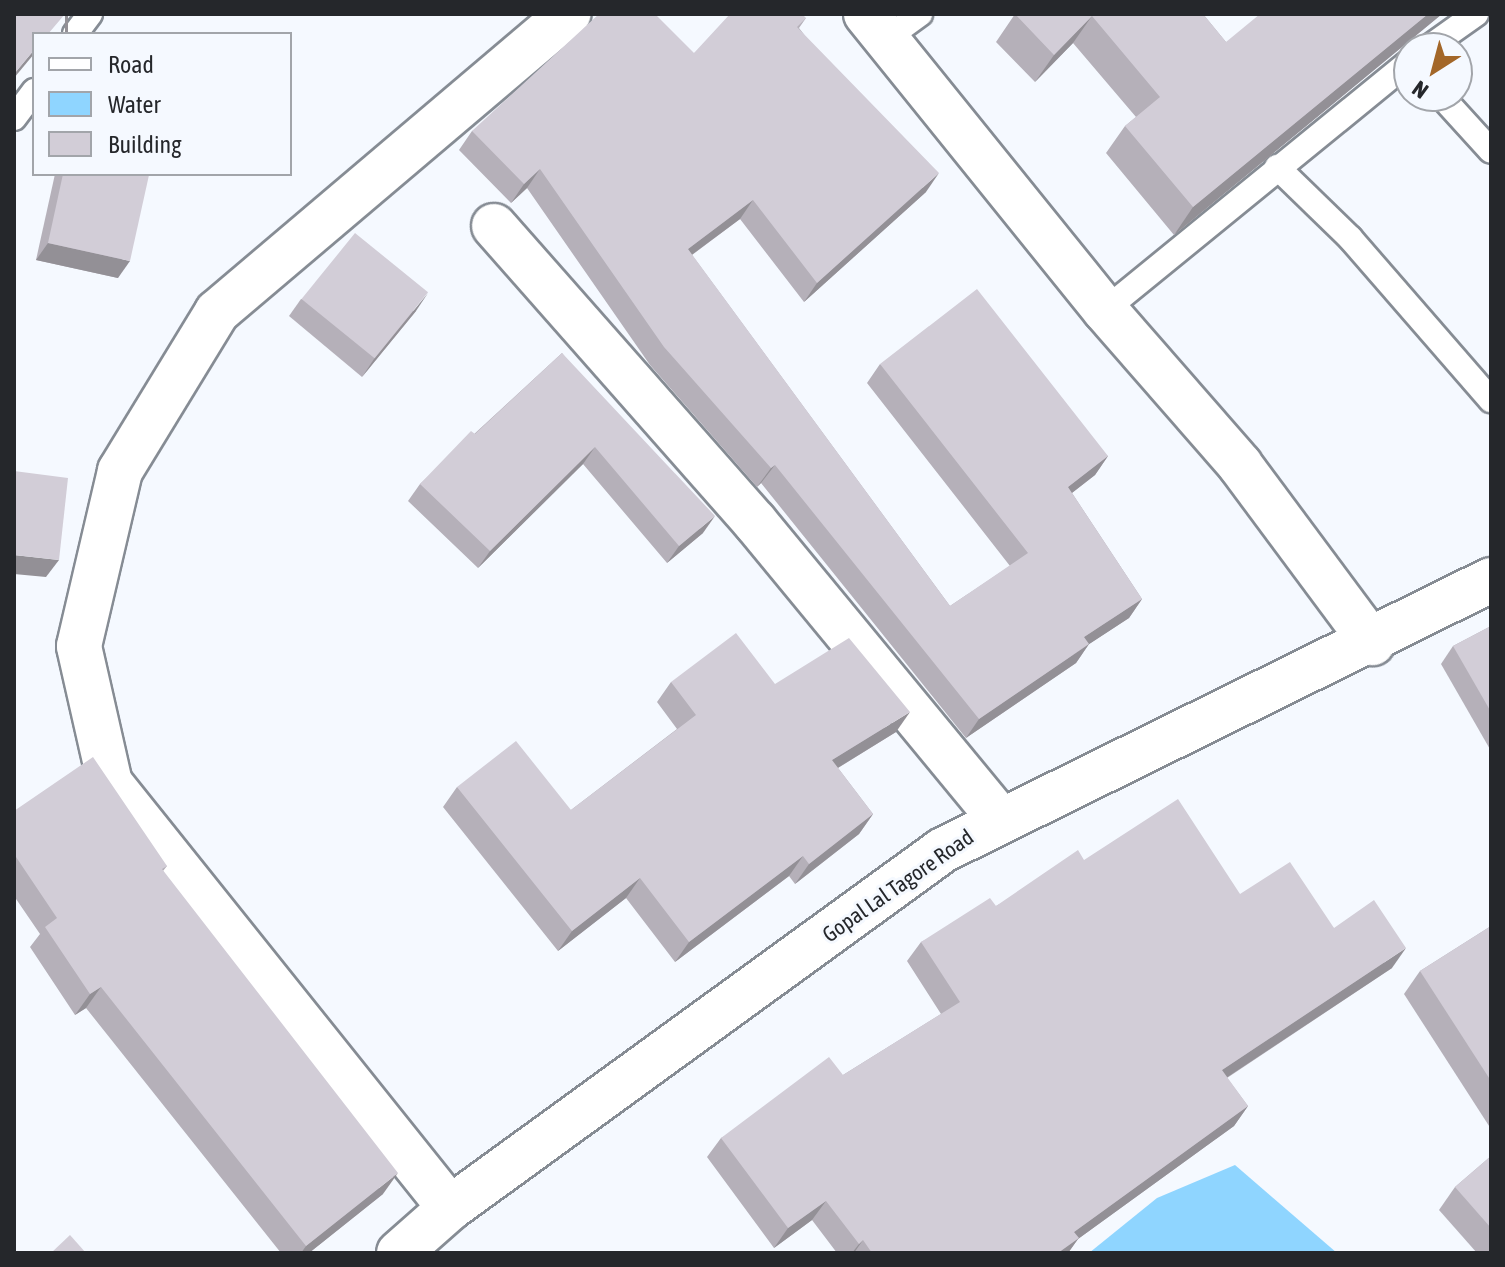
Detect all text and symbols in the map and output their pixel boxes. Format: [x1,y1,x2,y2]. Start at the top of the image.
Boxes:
legend [32,32,292,176]
north arrow [1393,32,1473,112]
text: Road [108,51,154,78]
text: N [1407,75,1433,104]
text: Water [108,91,161,118]
text: Building [108,131,181,158]
street label: Gopal Lal Tagore Road [817,824,979,948]

